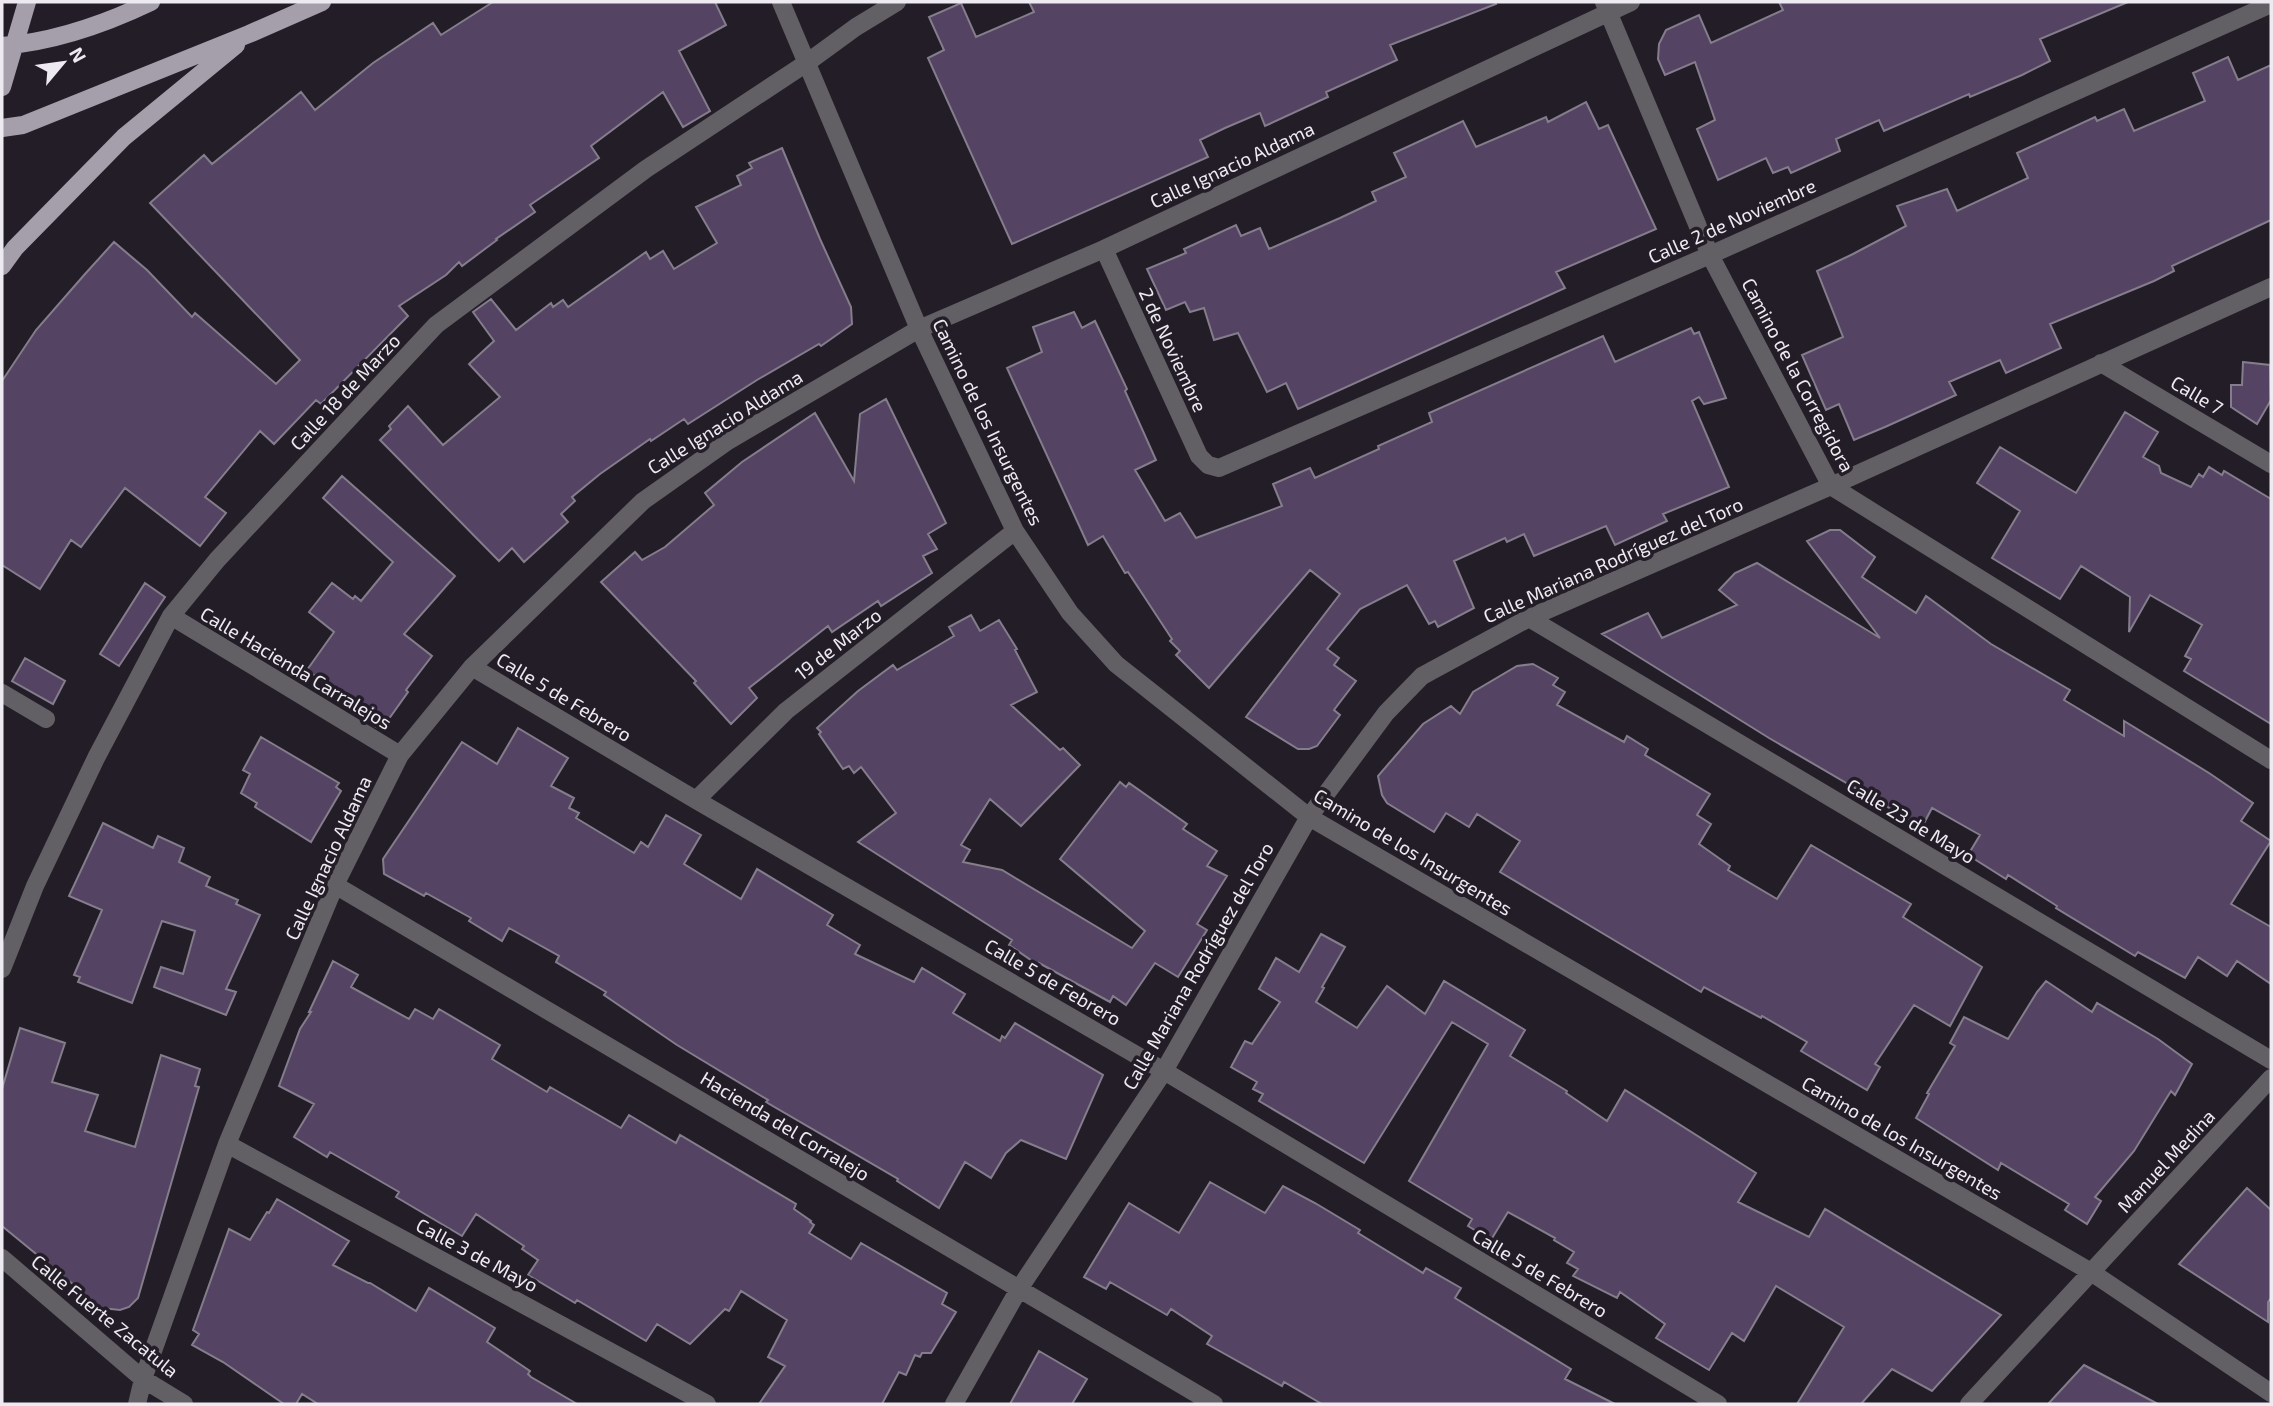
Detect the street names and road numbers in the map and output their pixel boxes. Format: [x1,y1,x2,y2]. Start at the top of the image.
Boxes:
street label: Calle Ignacio Aldama [1146,116,1318,213]
street label: Calle 2 de Noviembre [1644,173,1819,268]
street label: Camino de la Corregidora [1738,274,1859,476]
street label: 2 de Noviembre [1135,284,1212,416]
street label: Camino de los Insurgentes [928,315,1049,529]
street label: Calle 18 de Marzo [285,329,404,455]
street label: Calle Ignacio Aldama [643,365,807,479]
street label: Calle 7 [2167,370,2228,419]
street label: Calle Mariana Rodríguez del Toro [1479,492,1746,627]
street label: Calle Hacienda Carralejos [197,601,396,734]
street label: 19 de Marzo [790,603,885,684]
street label: Calle 5 de Febrero [493,647,636,746]
street label: Calle Ignacio Aldama [279,772,376,944]
street label: Calle 23 de Mayo [1843,773,1980,868]
street label: Camino de los Insurgentes [1310,783,1517,920]
street label: Calle Mariana Rodríguez del Toro [1117,838,1278,1093]
street label: Calle 5 de Febrero [981,933,1125,1030]
street label: Hacienda del Corralejo [697,1066,874,1185]
street label: Camino de los Insurgentes [1798,1071,2006,1204]
street label: Manuel Medina [2112,1104,2219,1217]
street label: Calle 3 de Mayo [412,1213,542,1296]
street label: Calle 5 de Febrero [1469,1223,1612,1322]
street label: Calle Fuerte Zacatula [27,1249,183,1382]

